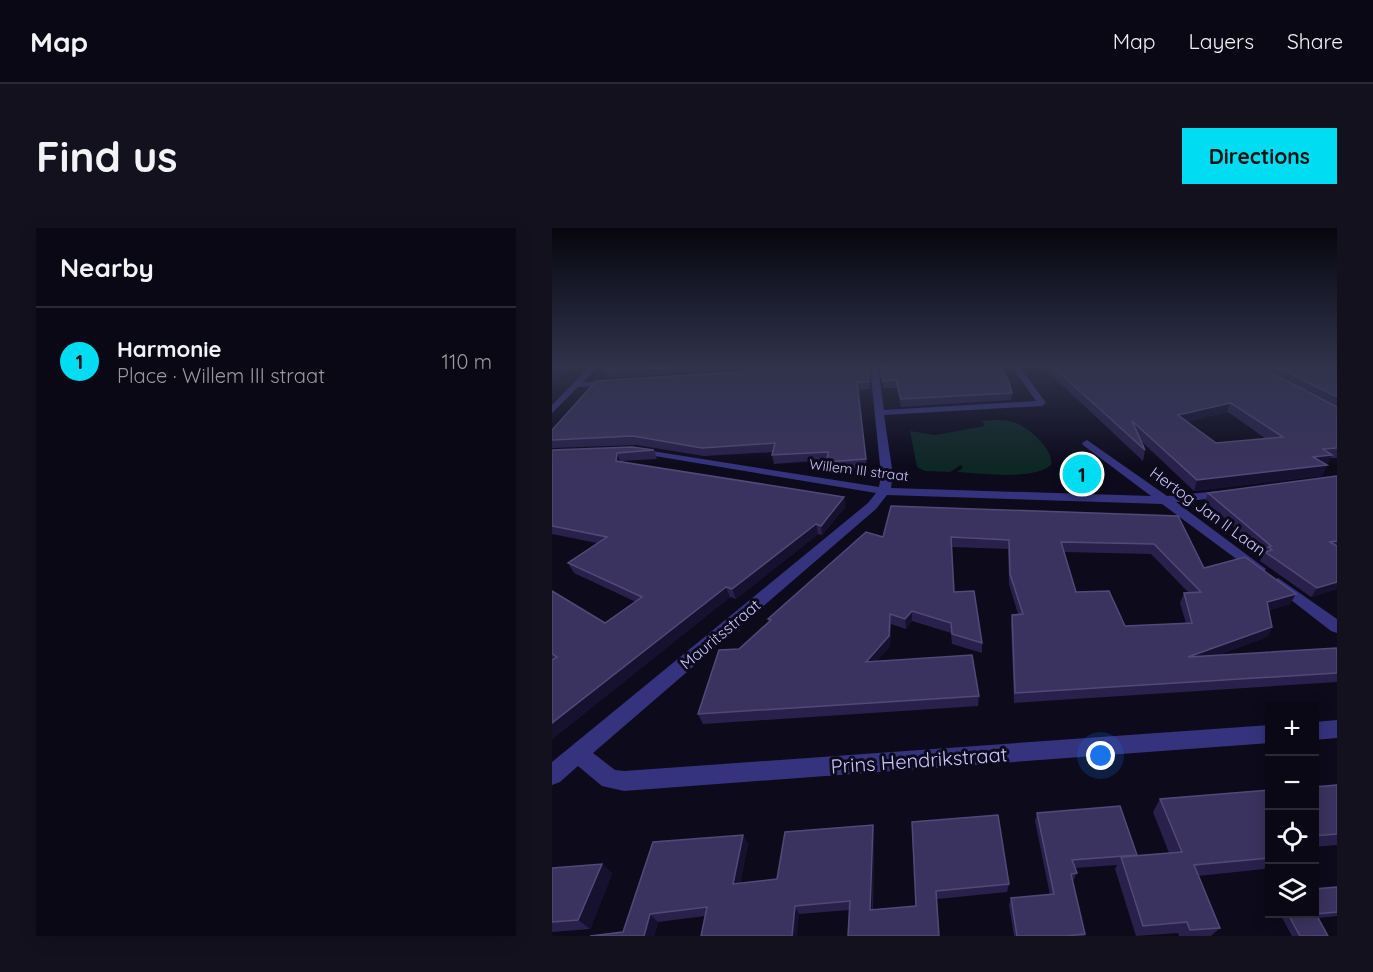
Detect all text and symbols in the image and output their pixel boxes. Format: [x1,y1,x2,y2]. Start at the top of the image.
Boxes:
text: Map [30,24,88,59]
text: Map [1113,28,1156,54]
text: Layers [1189,28,1254,54]
text: Share [1287,28,1343,54]
button: Directions [1182,128,1337,184]
text: Find us [36,130,178,183]
text: Nearby [60,251,154,284]
text: Harmonie [117,335,221,363]
text: 1 [76,349,83,374]
text: 110 m [442,349,492,374]
text: Place · Willem III straat [117,363,325,388]
pin: 1 [1062,452,1102,496]
street label: Willem III straat [808,455,910,485]
street label: Hertog Jan II Laan [1146,462,1270,560]
street label: Mauritsstraat [676,595,764,673]
map controls [1265,702,1319,918]
button: + [1265,702,1319,756]
street label: Prins Hendrikstraat [830,741,1008,779]
your location [1086,741,1115,770]
button: − [1265,756,1319,810]
button: locate [1265,810,1319,864]
button: layers [1265,864,1319,918]

